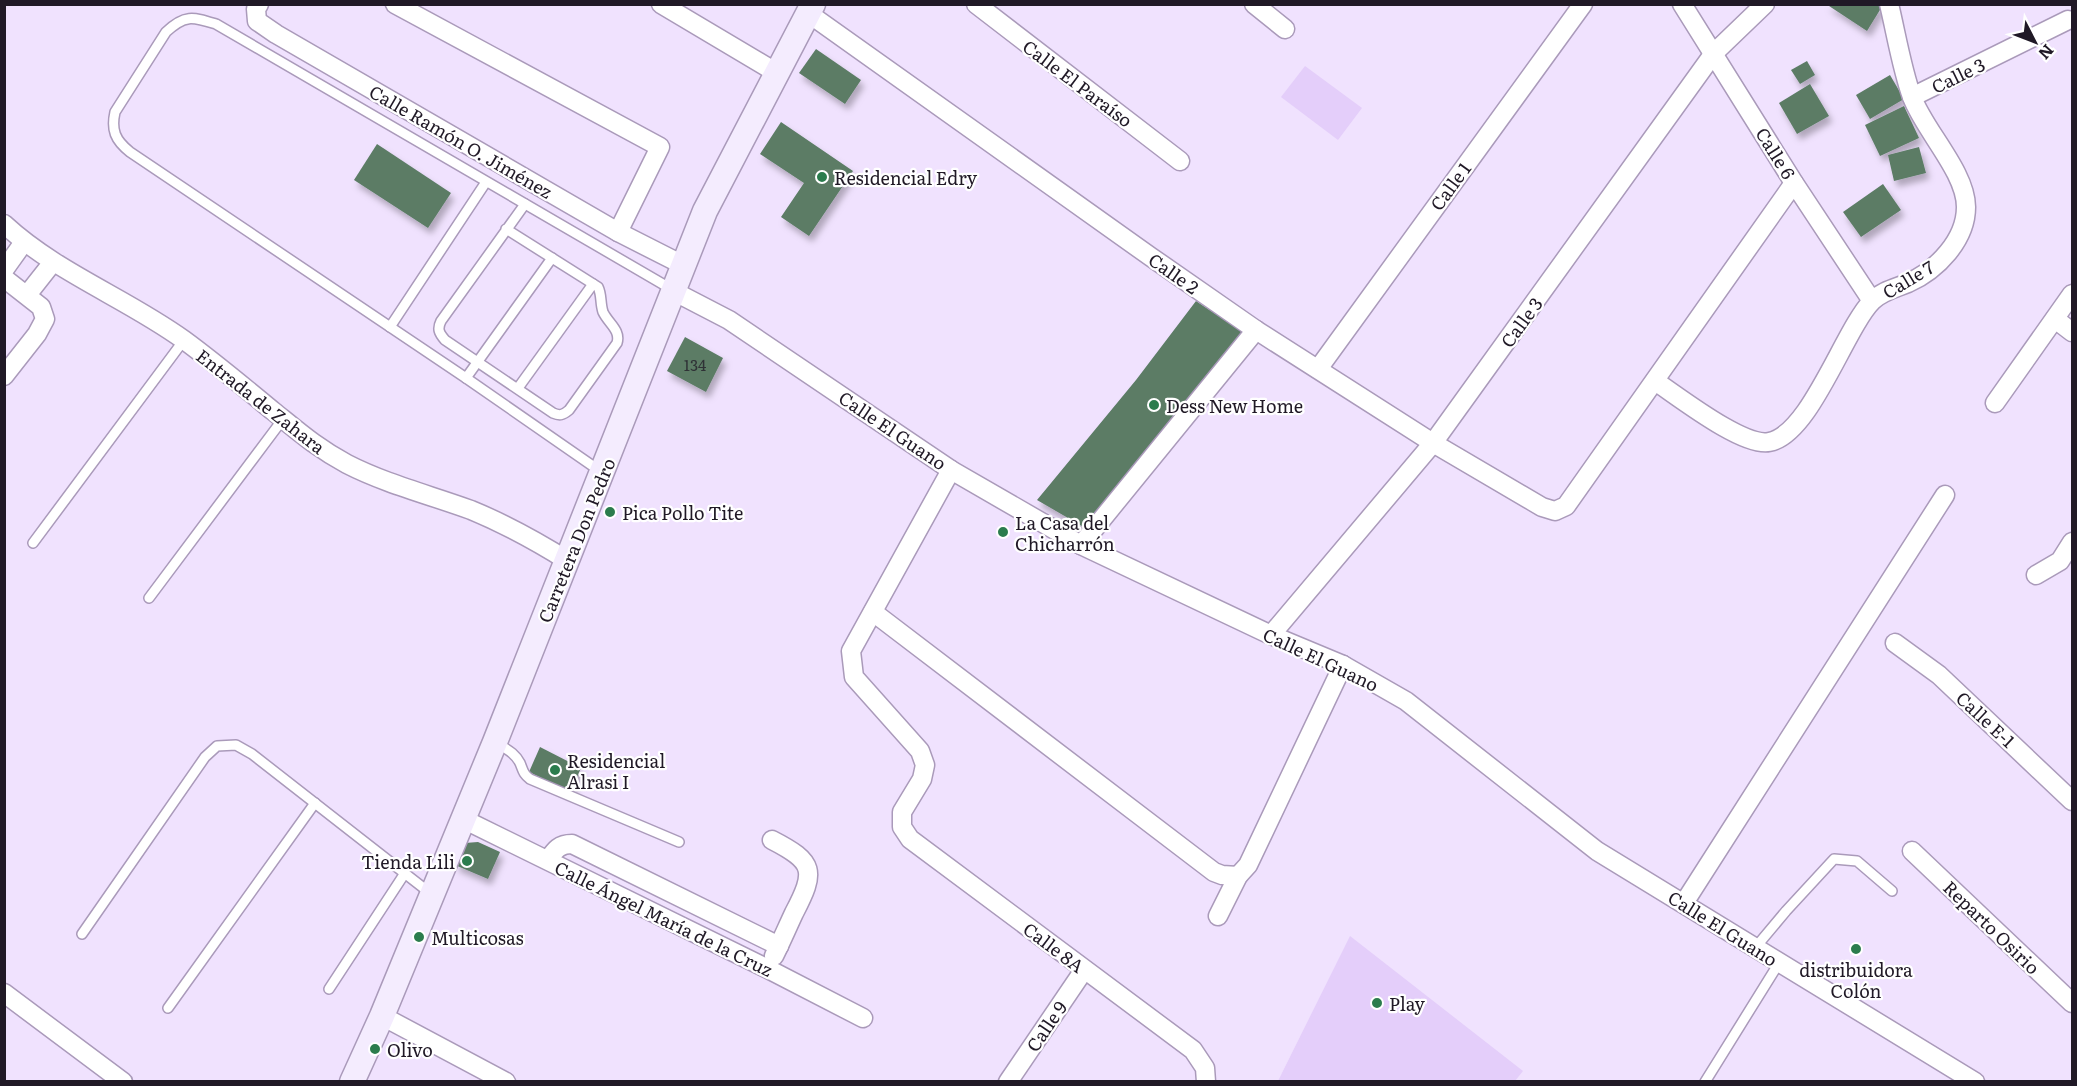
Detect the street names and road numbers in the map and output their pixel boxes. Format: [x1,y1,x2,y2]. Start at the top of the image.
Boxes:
street label: Calle El Paraíso [1017,33,1139,133]
street label: Calle 3 [1927,50,1989,100]
street label: Calle Ramón O. Jiménez [364,77,558,205]
street label: Calle 6 [1750,122,1803,184]
street label: Calle 1 [1423,156,1477,216]
street label: Calle 2 [1143,246,1205,300]
street label: Calle 7 [1877,253,1939,305]
street label: Calle 3 [1493,291,1549,353]
street label: Entrada de Zahara [191,342,331,460]
street label: Calle El Guano [834,384,952,476]
street label: Carretera Don Pedro [531,454,621,626]
street label: Calle El Guano [1259,620,1383,698]
street label: Calle E-1 [1950,685,2022,753]
street label: Calle Ángel María de la Cruz [550,853,778,983]
street label: Reparto Osirio [1938,874,2046,980]
street label: Calle El Guano [1663,883,1783,973]
street label: Calle 8A [1018,915,1090,979]
street label: Calle 9 [1019,995,1073,1057]

